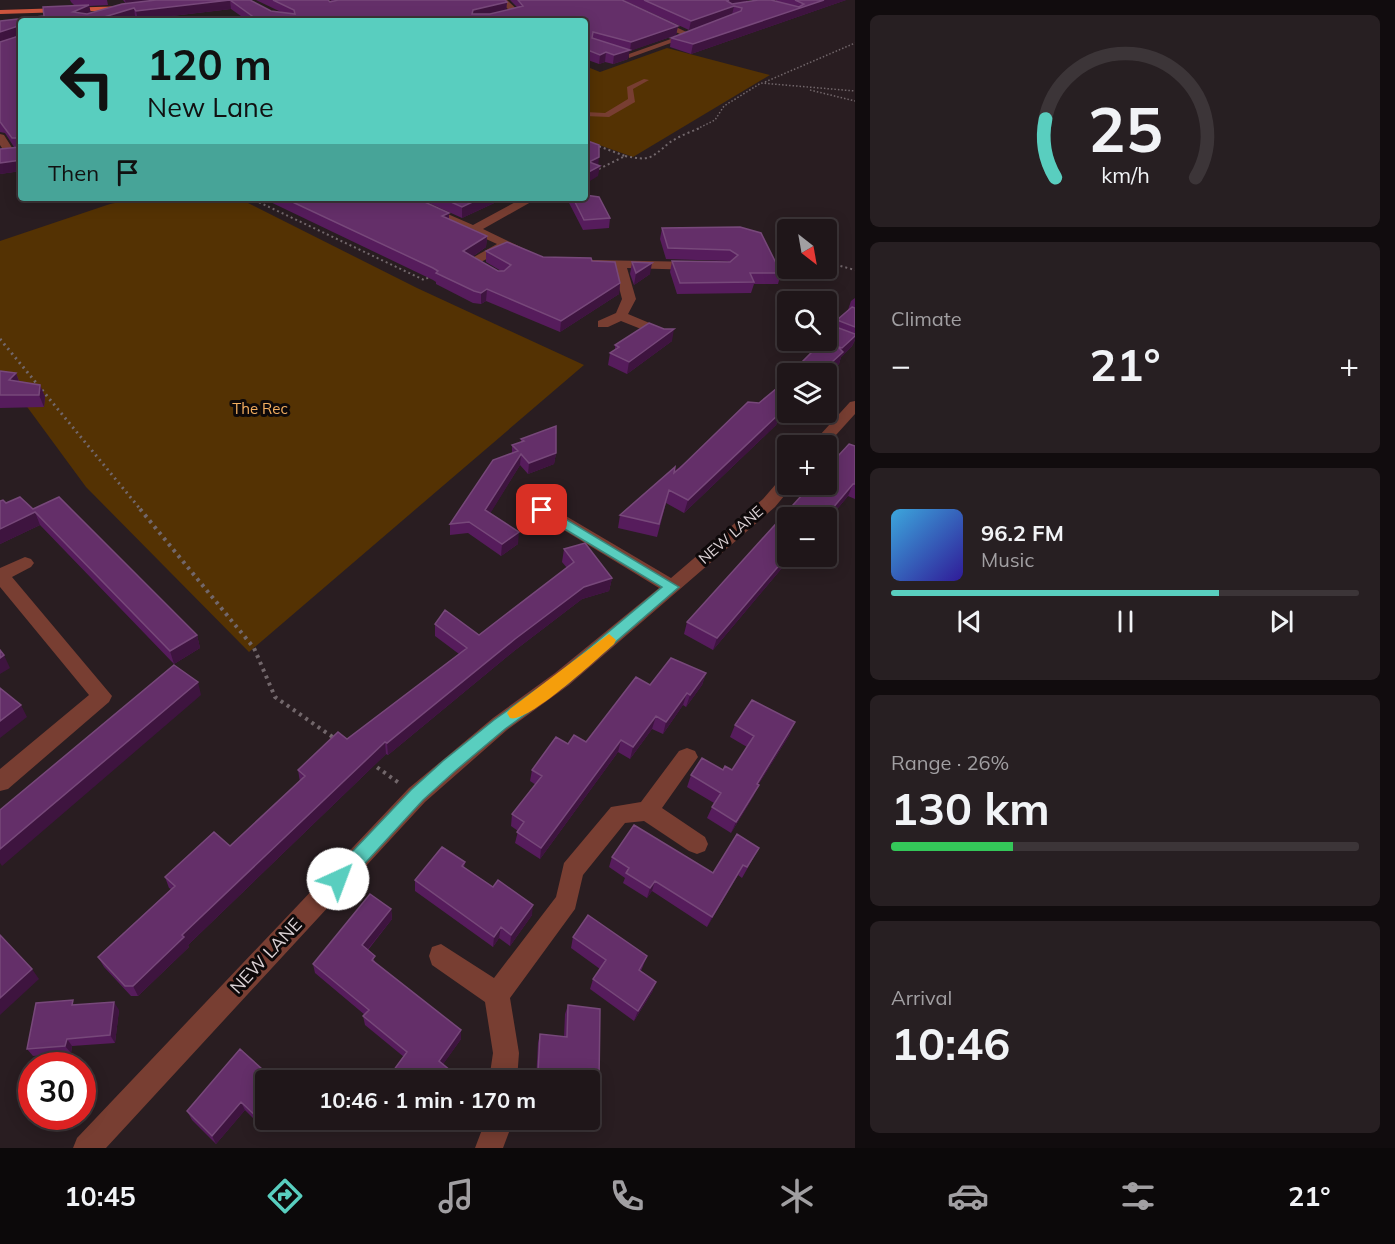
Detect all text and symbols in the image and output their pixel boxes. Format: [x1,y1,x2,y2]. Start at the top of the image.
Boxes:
text: 120 m [147,38,272,91]
icon: left [48,42,126,120]
text: 25 [1088,89,1162,168]
text: New Lane [147,90,274,124]
icon: arrive [111,156,144,189]
text: Then [48,159,99,187]
text: km/h [1101,161,1149,188]
north arrow [777,219,837,279]
map controls [777,219,837,567]
button: search [777,291,837,351]
text: Climate [891,306,962,331]
text: 21° [1089,336,1161,392]
text: − [891,344,911,385]
text: + [1339,344,1359,385]
button: layers [777,363,837,423]
park label: The Rec [232,399,288,418]
button: + [777,435,837,495]
pin [516,484,567,535]
icon: arrive [525,493,558,526]
street label: NEW LANE [694,501,767,568]
button: − [777,507,837,567]
text: 96.2 FM [981,519,1064,547]
text: Music [981,547,1034,572]
icon: previous [953,605,986,638]
icon: pause [1109,605,1142,638]
icon: next [1265,605,1298,638]
text: Range · 26% [891,750,1009,775]
text: 130 km [891,780,1050,836]
position arrow [306,847,370,911]
street label: NEW LANE [225,913,307,998]
text: Arrival [891,985,952,1010]
text: 10:46 [891,1015,1010,1071]
speed limit sign: 30 [18,1052,96,1130]
text: 10:46 · 1 min · 170 m [319,1086,536,1114]
icon: directions [264,1175,306,1217]
icon: music [435,1175,477,1217]
icon: phone [606,1175,648,1217]
icon: climate [776,1175,818,1217]
icon: car [947,1175,989,1217]
icon: filters [1117,1175,1159,1217]
text: 10:45 [64,1179,136,1213]
text: 21° [1288,1179,1331,1213]

